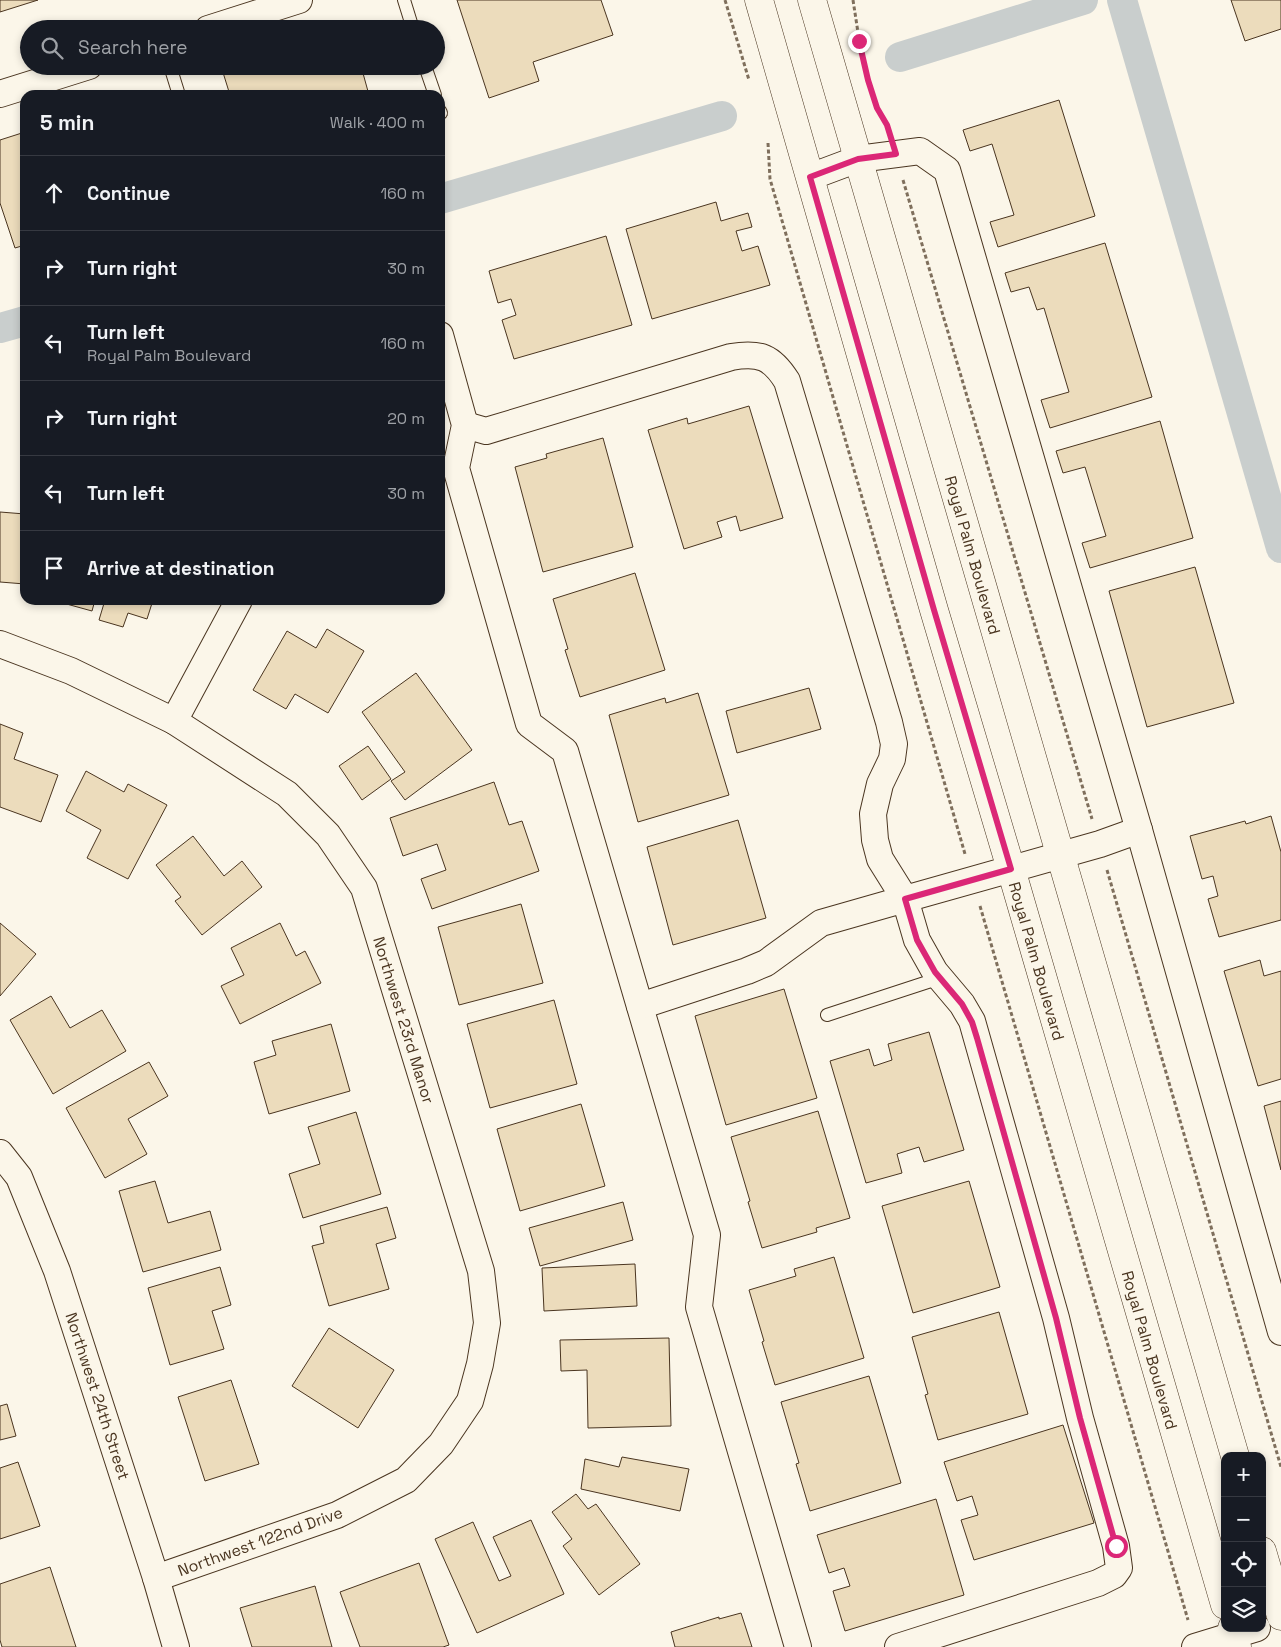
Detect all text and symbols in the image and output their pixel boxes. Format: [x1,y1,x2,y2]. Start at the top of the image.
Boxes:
search box [20,20,445,75]
route end [848,30,871,53]
icon: search [38,34,66,62]
text: Search here [78,35,188,60]
text: 5 min [40,109,94,136]
text: Walk · 400 m [330,112,425,133]
icon: ahead [40,179,68,207]
text: Continue [87,181,170,206]
text: 160 m [380,183,425,204]
icon: right [40,254,68,282]
text: Turn right [87,256,177,281]
text: 30 m [387,258,425,279]
text: Turn left [87,320,165,345]
icon: left [40,329,68,357]
text: 160 m [380,333,425,354]
text: Royal Palm Boulevard [87,345,251,366]
icon: right [40,404,68,432]
text: Turn right [87,406,177,431]
text: 20 m [387,408,425,429]
street label: Royal Palm Boulevard [940,473,1005,637]
icon: left [40,479,68,507]
text: Turn left [87,481,165,506]
text: 30 m [387,483,425,504]
icon: arrive [40,554,68,582]
text: Arrive at destination [87,556,275,581]
street label: Royal Palm Boulevard [1004,879,1069,1043]
street label: Northwest 23rd Manor [368,934,439,1106]
street label: Royal Palm Boulevard [1117,1268,1182,1432]
street label: Northwest 24th Street [61,1310,135,1483]
map controls [1221,1452,1266,1632]
button: + [1221,1452,1266,1497]
button: − [1221,1497,1266,1542]
street label: Northwest 122nd Drive [175,1502,346,1581]
route start [1105,1535,1128,1558]
button: locate [1221,1542,1266,1587]
button: layers [1221,1587,1266,1632]

